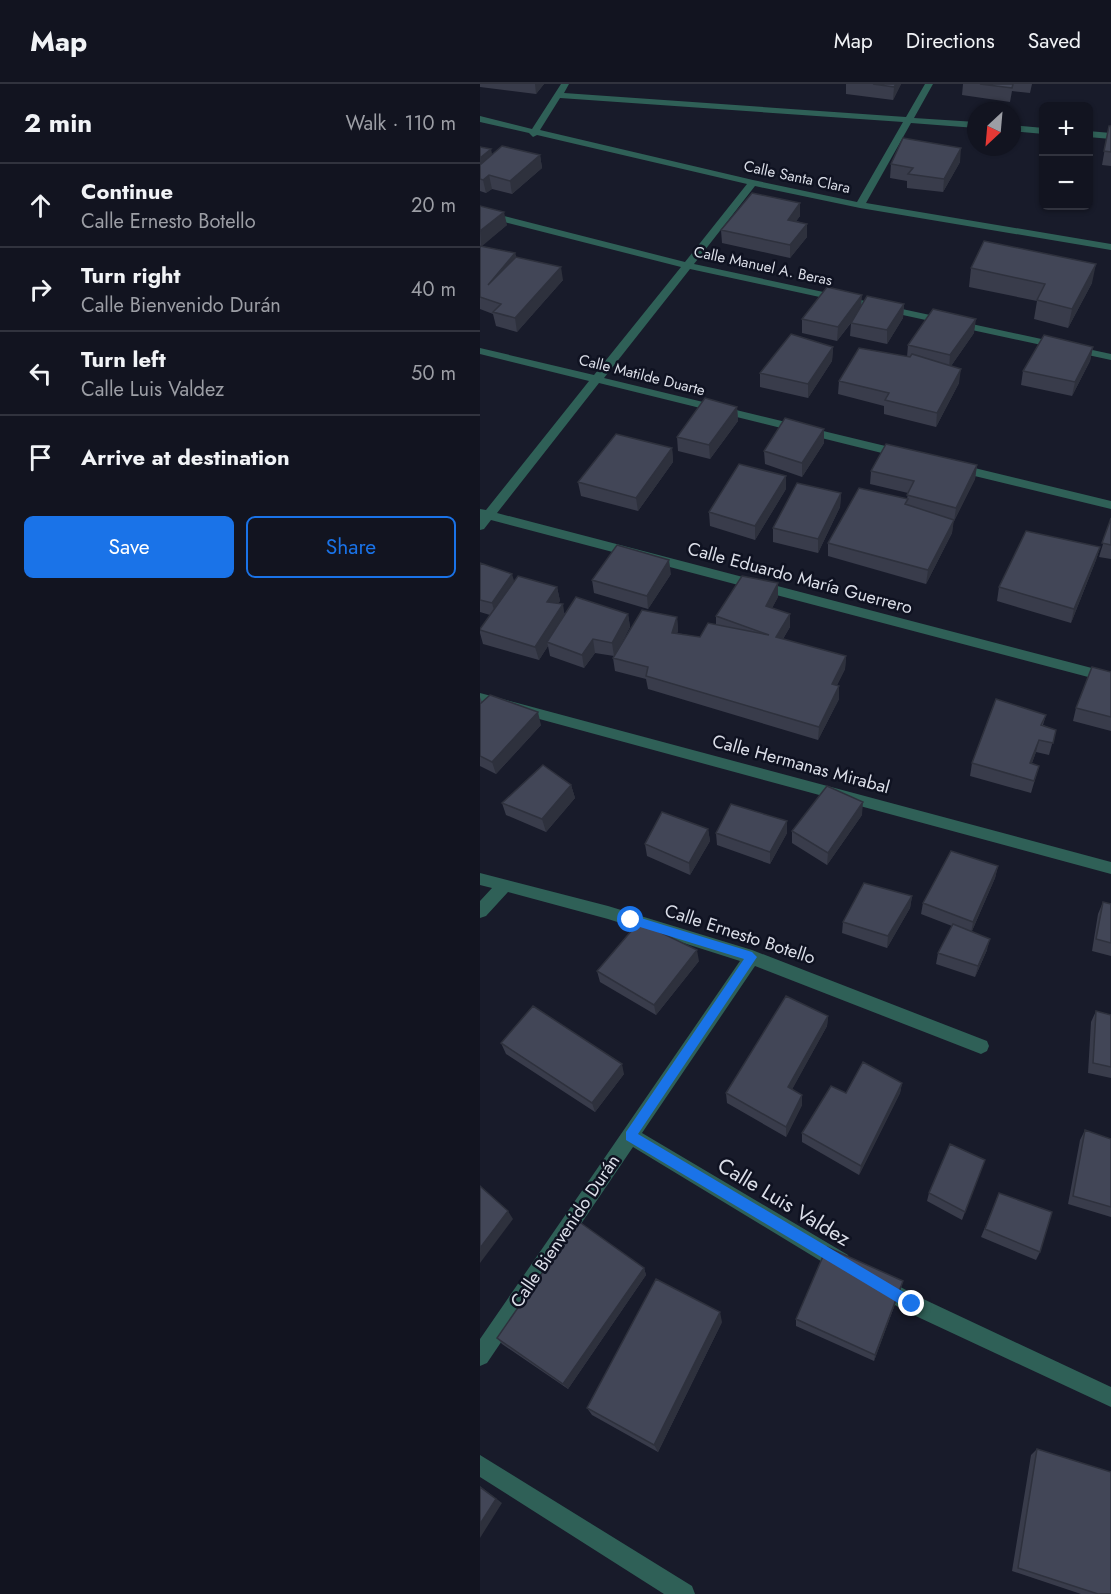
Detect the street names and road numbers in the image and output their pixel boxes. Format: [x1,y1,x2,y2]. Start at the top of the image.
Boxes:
street label: Calle Santa Clara [742,155,852,199]
street label: Calle Manuel A. Beras [692,241,834,291]
street label: Calle Matilde Duarte [577,349,708,401]
street label: Calle Eduardo María Guerrero [685,535,915,621]
street label: Calle Hermanas Mirabal [709,728,893,800]
street label: Calle Ernesto Botello [661,897,819,971]
street label: Calle Bienvenido Durán [504,1149,626,1313]
street label: Calle Luis Valdez [712,1150,856,1254]

